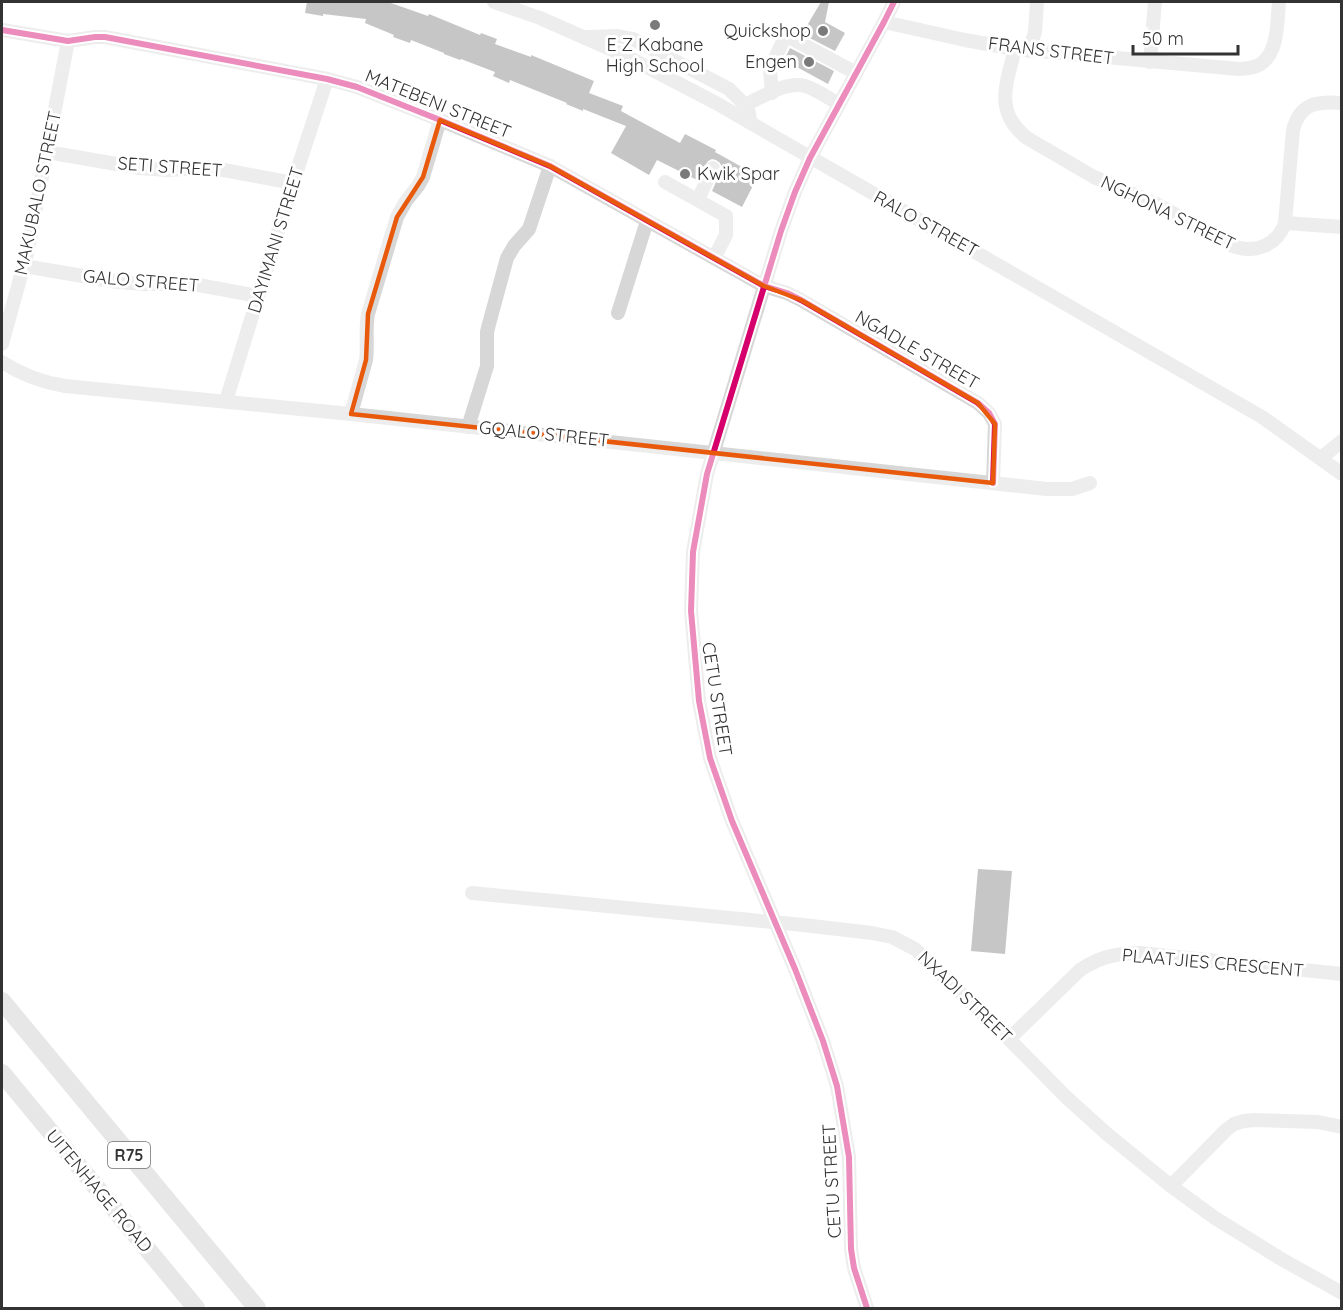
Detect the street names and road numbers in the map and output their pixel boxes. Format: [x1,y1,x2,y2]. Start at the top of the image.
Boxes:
street label: FRANS STREET [987,31,1115,70]
street label: MATEBENI STREET [362,64,515,143]
street label: MAKUBALO STREET [9,109,66,277]
street label: SETI STREET [117,151,223,182]
street label: DAYIMANI STREET [242,164,309,316]
street label: NGHONA STREET [1097,170,1239,255]
street label: RALO STREET [870,185,983,262]
street label: GALO STREET [82,264,200,297]
street label: NGADLE STREET [851,305,983,394]
street label: GQALO STREET [478,415,610,452]
street label: CETU STREET [697,640,738,758]
street label: PLAATJIES CRESCENT [1121,943,1305,982]
street label: NXADI STREET [913,946,1017,1048]
street label: CETU STREET [817,1123,846,1239]
street label: UITENHAGE ROAD [41,1124,158,1257]
road number: R75 [108,1142,150,1168]

